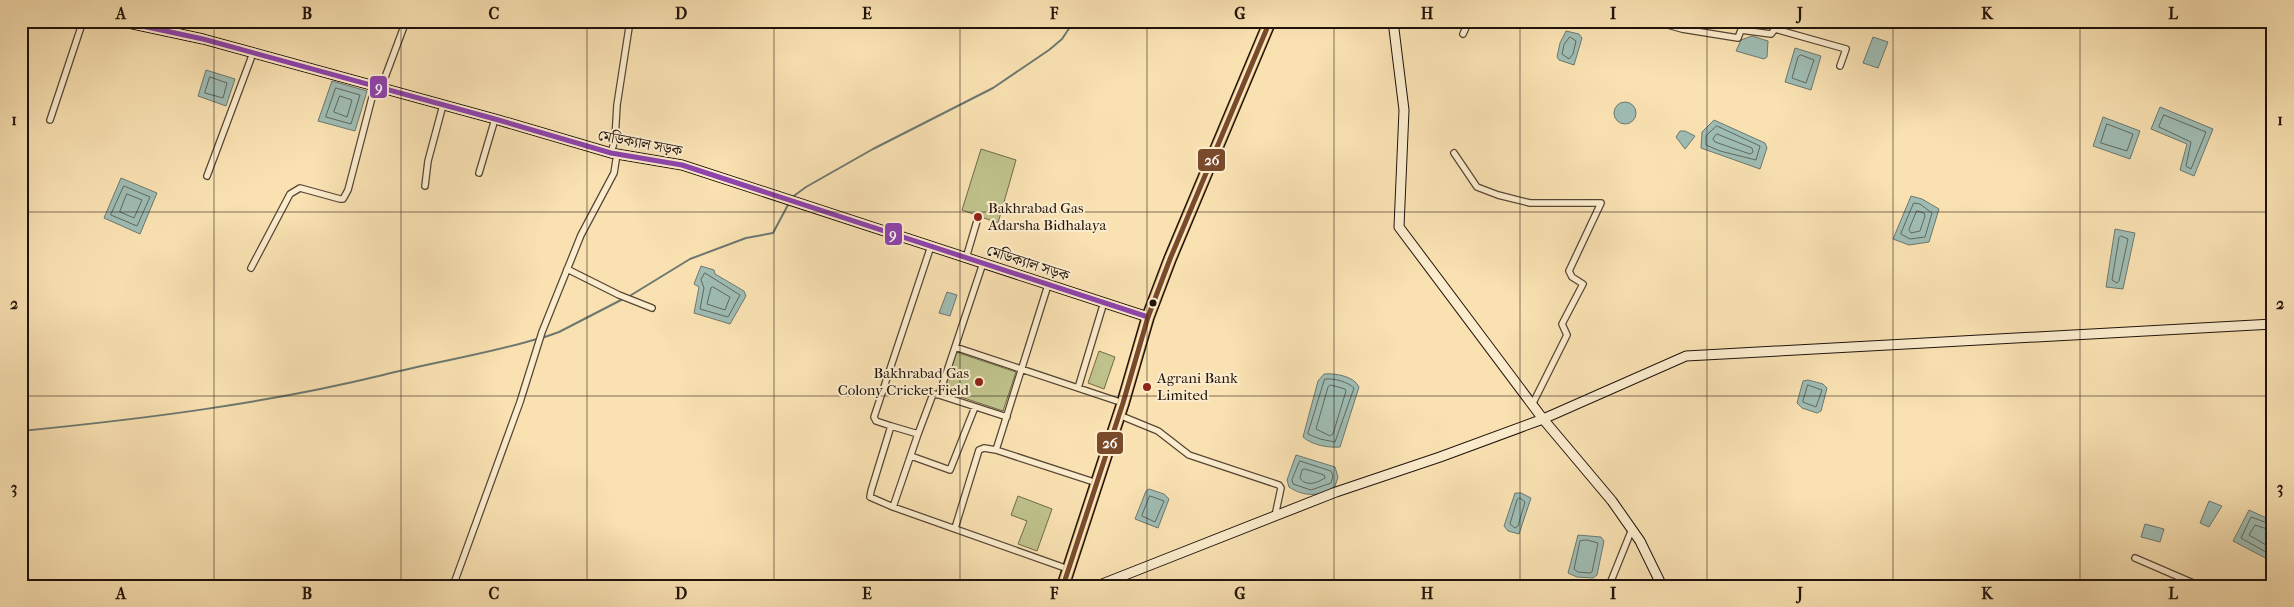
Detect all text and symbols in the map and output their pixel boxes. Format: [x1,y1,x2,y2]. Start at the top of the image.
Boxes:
text: A [115,4,127,23]
text: B [302,4,312,23]
text: C [489,4,500,23]
text: D [675,4,687,23]
text: E [862,4,872,23]
text: F [1049,4,1059,23]
text: G [1234,4,1246,23]
text: H [1421,4,1434,23]
text: I [1610,4,1617,23]
text: J [1795,4,1803,24]
text: K [1981,4,1994,23]
text: L [2168,4,2178,23]
line badge: 9 [369,75,388,99]
text: 9 [374,79,383,96]
text: 1 [11,110,17,129]
text: 1 [2277,110,2283,129]
street label: মেডিক্যাল সড়ক [596,126,684,160]
line badge: 26 [1197,148,1226,172]
text: 26 [1205,152,1220,169]
place label: Bakhrabad Gas Adarsha Bidhalaya [987,199,1108,234]
marker: Bakhrabad Gas Adarsha Bidhalaya [972,211,984,223]
line badge: 9 [884,222,903,246]
text: 9 [888,226,897,243]
street label: মেডিক্যাল সড়ক [984,241,1072,285]
text: 2 [10,294,18,313]
text: 2 [2276,294,2284,313]
unlabelled marker [1148,298,1158,308]
place label: Bakhrabad Gas Colony Cricket Field [838,364,970,399]
place label: Agrani Bank Limited [1156,369,1238,404]
marker: Bakhrabad Gas Colony Cricket Field [973,376,985,388]
marker: Agrani Bank Limited [1141,381,1153,393]
line badge: 26 [1096,431,1124,455]
text: 26 [1103,435,1118,452]
text: 3 [11,478,17,498]
text: 3 [2277,478,2283,498]
text: A [115,584,127,603]
text: B [302,584,312,603]
text: C [489,584,500,603]
text: D [675,584,687,603]
text: E [862,584,872,603]
text: F [1049,584,1059,603]
text: G [1234,584,1246,603]
text: H [1421,584,1434,603]
text: I [1610,584,1617,603]
text: J [1795,584,1803,604]
text: K [1981,584,1994,603]
text: L [2168,584,2178,603]

